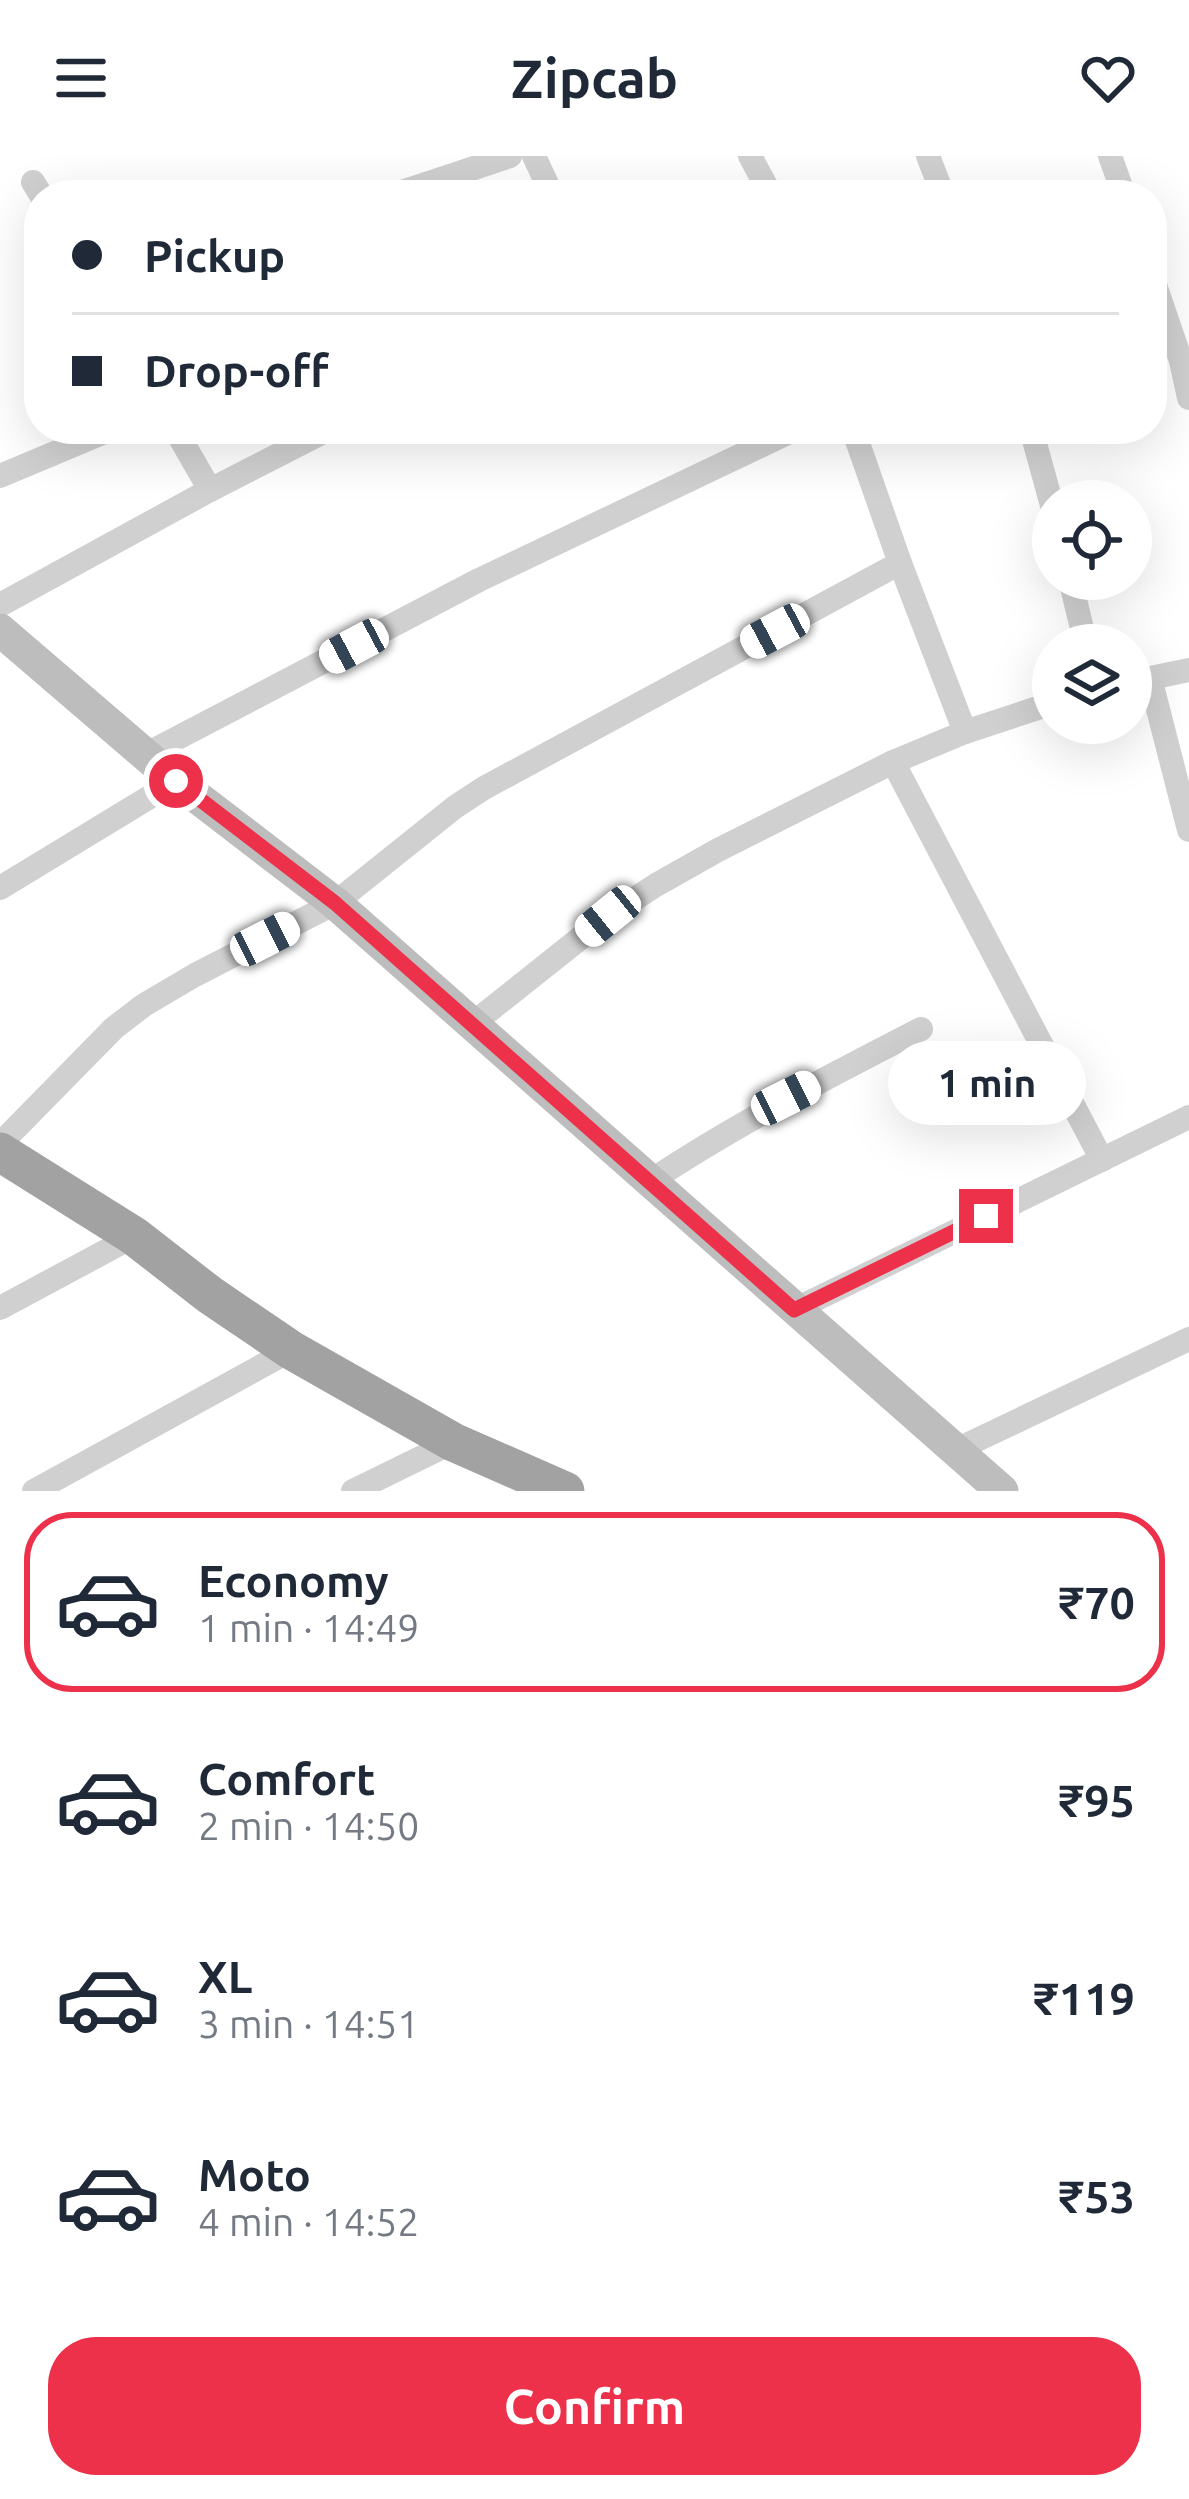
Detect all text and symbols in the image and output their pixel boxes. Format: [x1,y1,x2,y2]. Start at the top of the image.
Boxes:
icon: menu [48,45,114,111]
icon: heart [1075,45,1141,111]
text: Zipcab [511,48,678,108]
text: Pickup [144,230,285,281]
text: Drop-off [144,345,329,396]
map controls [1032,480,1152,744]
button: locate [1032,480,1152,600]
car [735,598,815,664]
car [314,613,394,679]
button: layers [1032,624,1152,744]
route start [149,754,203,808]
car [569,879,647,953]
car [225,907,305,971]
callout: 1 min [887,1042,1085,1126]
text: 1 min [938,1061,1036,1104]
car [746,1066,826,1130]
route end [959,1189,1013,1243]
icon: car [54,1548,162,1656]
text: Economy [198,1555,389,1606]
text: ₹70 [1059,1577,1135,1628]
text: 1 min · 14:49 [198,1606,419,1649]
icon: car [54,1746,162,1854]
text: Comfort [198,1753,375,1804]
text: ₹95 [1059,1775,1135,1826]
text: 2 min · 14:50 [198,1804,419,1847]
icon: car [54,1944,162,2052]
text: XL [198,1951,252,2002]
text: ₹119 [1033,1973,1135,2024]
text: 3 min · 14:51 [198,2002,419,2045]
icon: car [54,2142,162,2250]
text: Moto [198,2149,311,2200]
text: ₹53 [1059,2171,1135,2222]
text: 4 min · 14:52 [198,2200,419,2243]
button: Confirm [48,2337,1141,2475]

